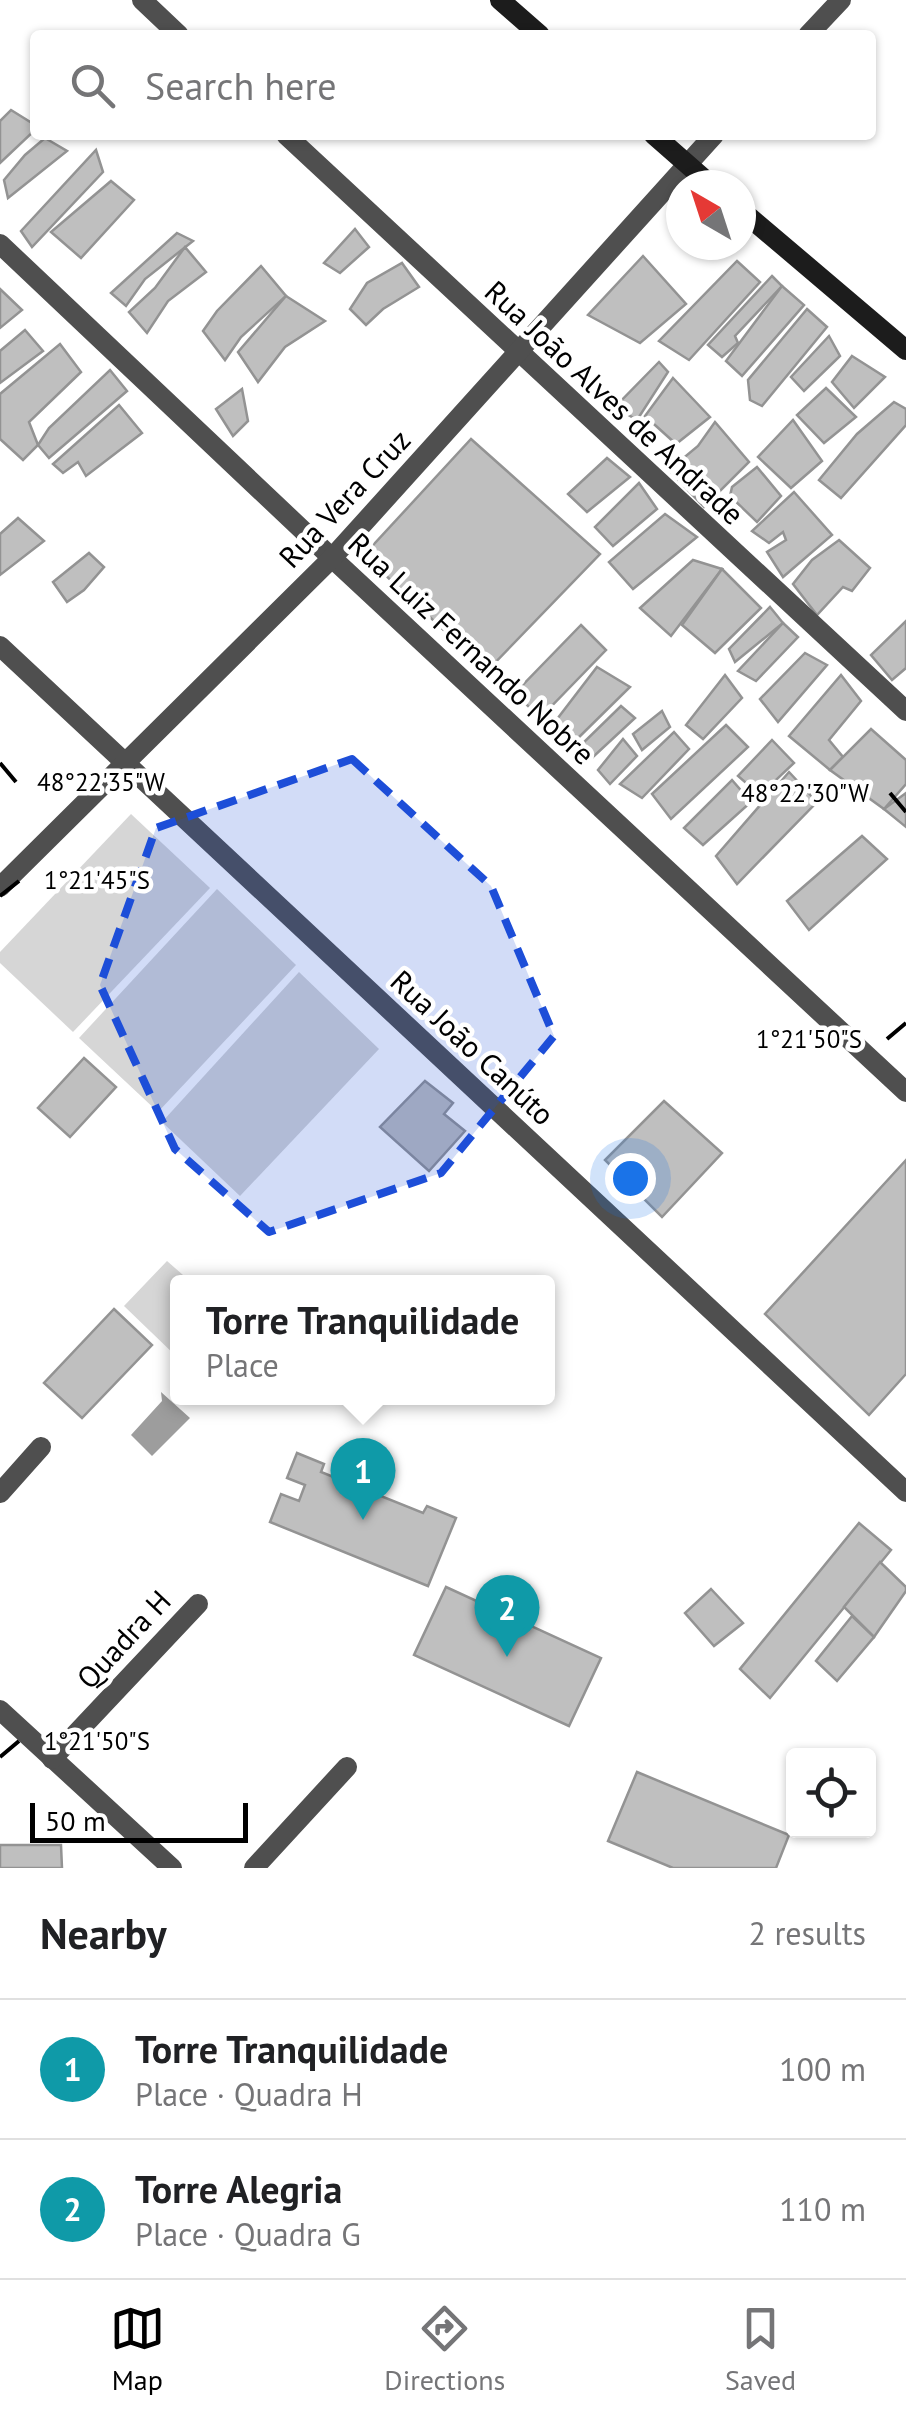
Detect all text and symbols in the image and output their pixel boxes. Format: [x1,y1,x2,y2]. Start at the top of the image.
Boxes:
search box [30,30,876,140]
icon: search [65,58,120,113]
text: Search here [145,61,337,110]
north arrow [666,170,756,260]
street label: Rua João Alves de Andrade [477,272,753,532]
street label: Rua Vera Cruz [270,420,418,576]
street label: Rua Luiz Fernando Nobre [341,524,603,772]
text: 48°22'35"W [37,766,165,798]
text: 48°22'30"W [741,777,869,809]
text: 1°21'45"S [44,864,150,896]
street label: Rua João Canúto [383,961,563,1133]
text: 1°21'50"S [756,1023,862,1055]
your location [605,1153,656,1204]
popup [170,1275,555,1405]
text: Torre Tranquilidade [206,1295,519,1344]
text: Place [206,1344,279,1386]
pin: 1 [330,1438,396,1520]
pin: 2 [474,1574,540,1657]
street label: Quadra H [67,1581,179,1697]
text: 1°21'50"S [44,1725,150,1757]
map controls [786,1748,876,1838]
button: locate [786,1748,876,1838]
scale bar [30,1798,248,1842]
text: 50 m [45,1802,106,1839]
text: Nearby [40,1906,167,1961]
text: 2 results [748,1912,866,1954]
text: Torre Tranquilidade [135,2024,448,2073]
text: 1 [63,2048,82,2090]
text: 100 m [779,2048,866,2090]
text: Place · Quadra H [135,2073,363,2115]
text: Torre Alegria [135,2164,342,2213]
text: 2 [63,2188,82,2230]
text: 110 m [779,2188,866,2230]
text: Place · Quadra G [135,2213,361,2255]
tab: Map [110,2301,165,2398]
tab: Directions [384,2301,505,2398]
tab: Saved [725,2301,796,2398]

